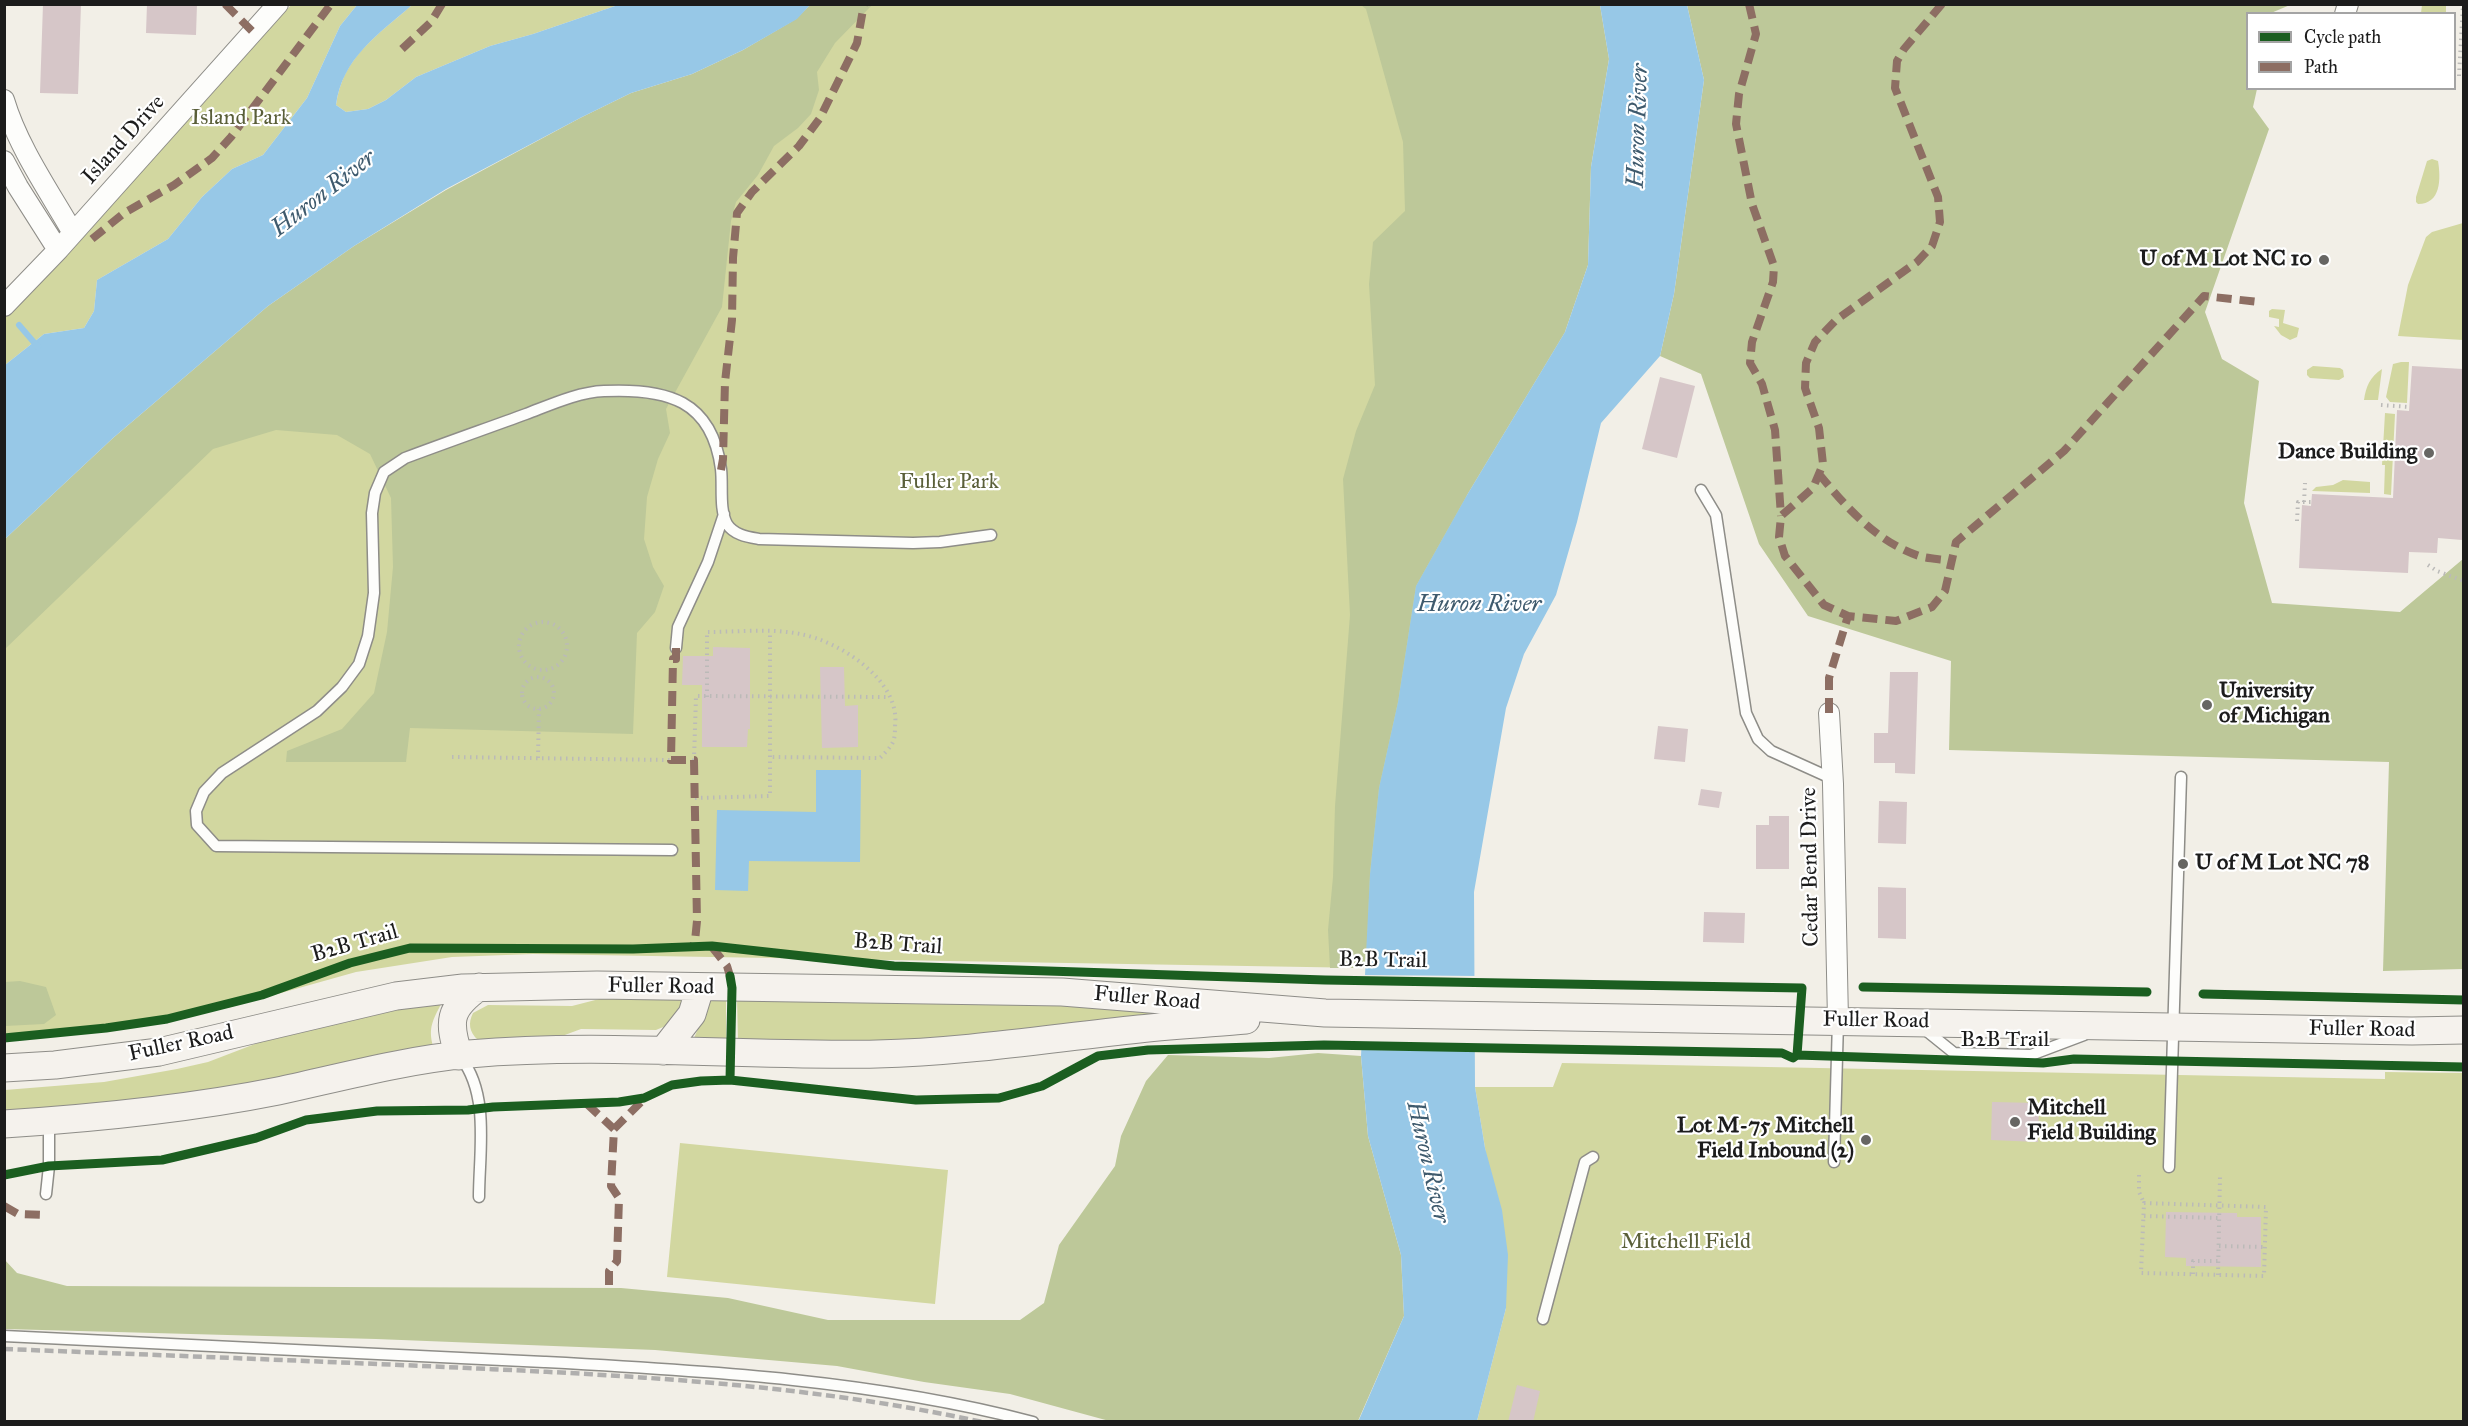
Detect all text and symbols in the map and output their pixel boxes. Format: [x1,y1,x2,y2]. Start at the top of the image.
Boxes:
legend [2246,12,2456,90]
text: Cycle path [2304,26,2381,48]
text: Path [2304,56,2338,78]
water label: Huron River [1622,63,1656,189]
street label: Island Drive [77,90,171,190]
park label: Island Park [191,106,291,132]
water label: Huron River [266,144,382,244]
place label: U of M Lot NC 10 [2140,247,2312,273]
marker: U of M Lot NC 10 [2317,253,2331,267]
place label: Dance Building [2278,440,2417,466]
marker: Dance Building [2422,446,2436,460]
park label: Fuller Park [899,470,999,496]
water label: Huron River [1417,591,1541,619]
place label: University of Michigan [2219,679,2330,730]
marker: University of Michigan [2200,698,2214,712]
street label: Cedar Bend Drive [1796,787,1826,947]
place label: U of M Lot NC 78 [2195,851,2370,877]
marker: U of M Lot NC 78 [2176,857,2190,871]
street label: B2B Trail [309,919,401,969]
street label: B2B Trail [853,929,943,961]
street label: B2B Trail [1338,947,1428,975]
street label: Fuller Road [607,973,715,1001]
street label: Fuller Road [1093,981,1201,1017]
street label: Fuller Road [1822,1007,1930,1035]
street label: Fuller Road [2308,1016,2416,1044]
street label: Fuller Road [126,1020,236,1068]
street label: B2B Trail [1961,1028,2049,1054]
place label: Mitchell Field Building [2027,1096,2156,1148]
water label: Huron River [1399,1098,1455,1226]
place label: Lot M-75 Mitchell Field Inbound (2) [1677,1114,1854,1166]
marker: Mitchell Field Building [2008,1115,2022,1129]
marker: Lot M-75 Mitchell Field Inbound (2) [1859,1133,1873,1147]
park label: Mitchell Field [1621,1230,1751,1256]

